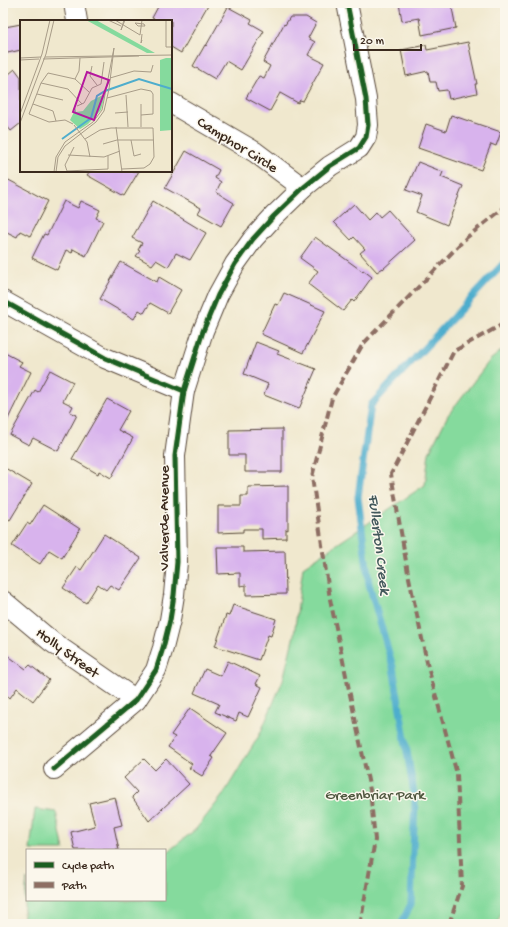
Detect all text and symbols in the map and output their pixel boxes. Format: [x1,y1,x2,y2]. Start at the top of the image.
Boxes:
inset map [20,20,172,172]
scale bar [354,26,421,52]
text: 20 m [360,35,385,49]
street label: Camphor Circle [193,114,281,178]
street label: Valverde Avenue [156,465,174,571]
water label: Fullerton Creek [362,493,393,597]
street label: Holly Street [32,625,104,684]
park label: Greenbriar Park [325,787,426,805]
legend [26,849,166,901]
text: Cycle path [62,860,115,874]
text: Path [61,880,87,894]

